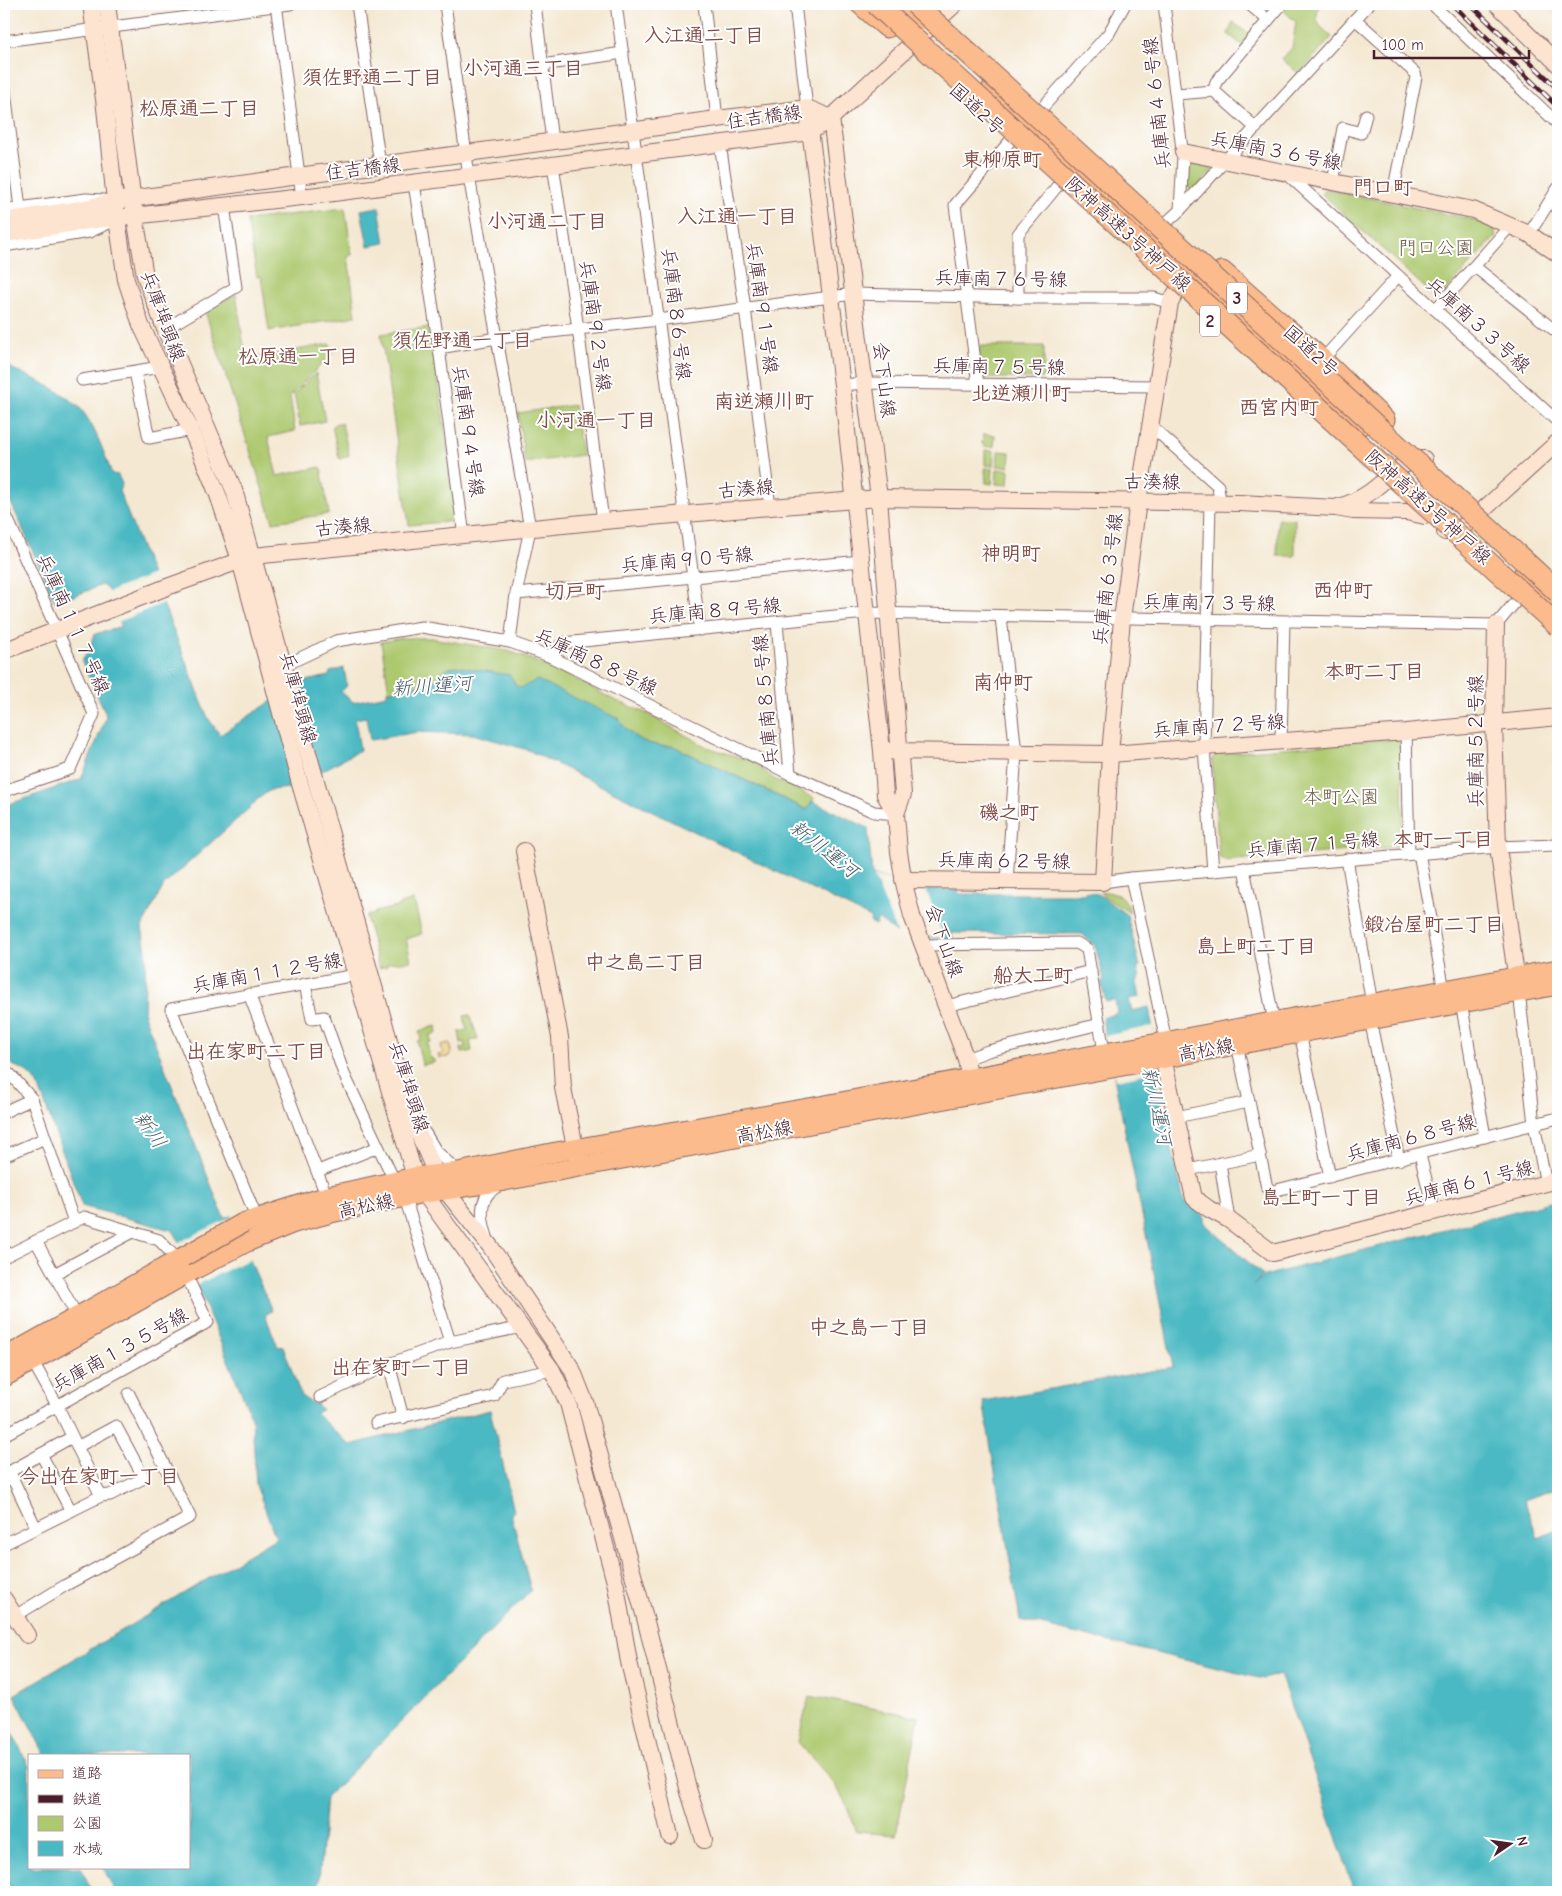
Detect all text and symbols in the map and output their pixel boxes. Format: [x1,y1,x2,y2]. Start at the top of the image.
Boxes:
district label: 入江通二丁目 [644,24,764,47]
scale bar [1374,28,1530,60]
street label: 兵庫南４６号線 [1139,36,1175,170]
text: 100 m [1382,36,1424,54]
district label: 小河通三丁目 [463,57,583,80]
district label: 須佐野通二丁目 [302,66,442,89]
street label: 国道2号 [945,78,1009,140]
district label: 松原通二丁目 [139,97,259,120]
street label: 住吉橋線 [725,101,803,133]
street label: 兵庫南３６号線 [1209,128,1343,174]
district label: 東柳原町 [962,148,1042,171]
street label: 住吉橋線 [324,153,402,185]
street label: 阪神高速3号神戸線 [1061,172,1195,296]
district label: 門口町 [1353,176,1413,199]
district label: 入江通一丁目 [677,205,797,228]
district label: 小河通二丁目 [487,210,607,233]
park label: 門口公園 [1398,237,1474,259]
street label: 兵庫南９１号線 [742,241,782,375]
street label: 兵庫南８６号線 [657,247,695,381]
street label: 兵庫南９２号線 [575,259,615,393]
street label: 兵庫南７６号線 [934,267,1068,291]
street label: 兵庫埠頭線 [136,268,190,364]
street label: 兵庫南３３号線 [1421,272,1535,378]
road number: 3 [1227,282,1247,314]
road number: 2 [1200,306,1220,336]
street label: 国道2号 [1279,320,1343,382]
district label: 須佐野通一丁目 [392,329,532,352]
street label: 会下山線 [868,341,900,419]
district label: 松原通一丁目 [238,345,358,368]
street label: 兵庫南７５号線 [932,355,1066,379]
street label: 兵庫南９４号線 [448,364,488,498]
district label: 北逆瀬川町 [971,382,1071,405]
district label: 南逆瀬川町 [714,390,814,413]
district label: 西宮内町 [1239,396,1319,419]
district label: 小河通一丁目 [536,409,656,432]
street label: 阪神高速3号神戸線 [1361,445,1495,569]
street label: 古湊線 [1123,471,1181,493]
street label: 古湊線 [717,476,775,502]
street label: 兵庫南６３号線 [1089,512,1127,646]
street label: 古湊線 [314,514,372,540]
district label: 神明町 [981,542,1041,565]
street label: 兵庫南９０号線 [620,543,754,577]
street label: 兵庫南１１７号線 [32,550,114,698]
district label: 西仲町 [1313,579,1373,602]
district label: 切戸町 [545,580,605,603]
street label: 兵庫南７３号線 [1142,591,1276,615]
street label: 兵庫南８９号線 [648,594,782,628]
street label: 兵庫南８８号線 [531,624,661,700]
street label: 兵庫南８５号線 [749,633,783,767]
street label: 兵庫埠頭線 [275,649,321,747]
district label: 本町二丁目 [1324,660,1424,683]
district label: 南仲町 [973,671,1033,694]
water label: 新川運河 [391,672,476,700]
street label: 兵庫南５２号線 [1465,674,1487,808]
street label: 兵庫南７２号線 [1152,710,1286,742]
park label: 本町公園 [1303,786,1379,808]
district label: 磯之町 [979,801,1039,824]
water label: 新川運河 [785,815,865,885]
street label: 兵庫南７１号線 [1246,828,1380,862]
district label: 本町一丁目 [1393,828,1493,851]
street label: 兵庫南６２号線 [937,849,1071,873]
street label: 会下山線 [921,902,967,980]
district label: 鍛冶屋町二丁目 [1364,913,1504,936]
district label: 島上町二丁目 [1196,935,1316,958]
street label: 兵庫南１１２号線 [190,949,344,997]
district label: 中之島二丁目 [585,951,705,974]
district label: 船大工町 [993,964,1073,987]
street label: 高松線 [1176,1034,1236,1066]
street label: 兵庫埠頭線 [385,1038,433,1136]
district label: 出在家町二丁目 [186,1040,326,1063]
water label: 新川運河 [1137,1064,1177,1150]
water label: 新川 [129,1107,171,1153]
street label: 兵庫南６８号線 [1344,1110,1478,1166]
street label: 高松線 [734,1116,794,1148]
street label: 兵庫南６１号線 [1402,1156,1536,1210]
district label: 島上町一丁目 [1261,1186,1381,1209]
street label: 高松線 [336,1189,396,1223]
street label: 兵庫南１３５号線 [48,1304,192,1396]
district label: 中之島一丁目 [809,1316,929,1339]
district label: 出在家町一丁目 [331,1356,471,1379]
district label: 今出在家町一丁目 [19,1465,179,1488]
legend [28,1754,190,1868]
text: 道路 [72,1764,102,1782]
text: 鉄道 [72,1790,102,1808]
text: 公園 [72,1814,102,1832]
north arrow [1484,1818,1534,1868]
text: N [1513,1835,1531,1848]
text: 水域 [72,1840,102,1858]

